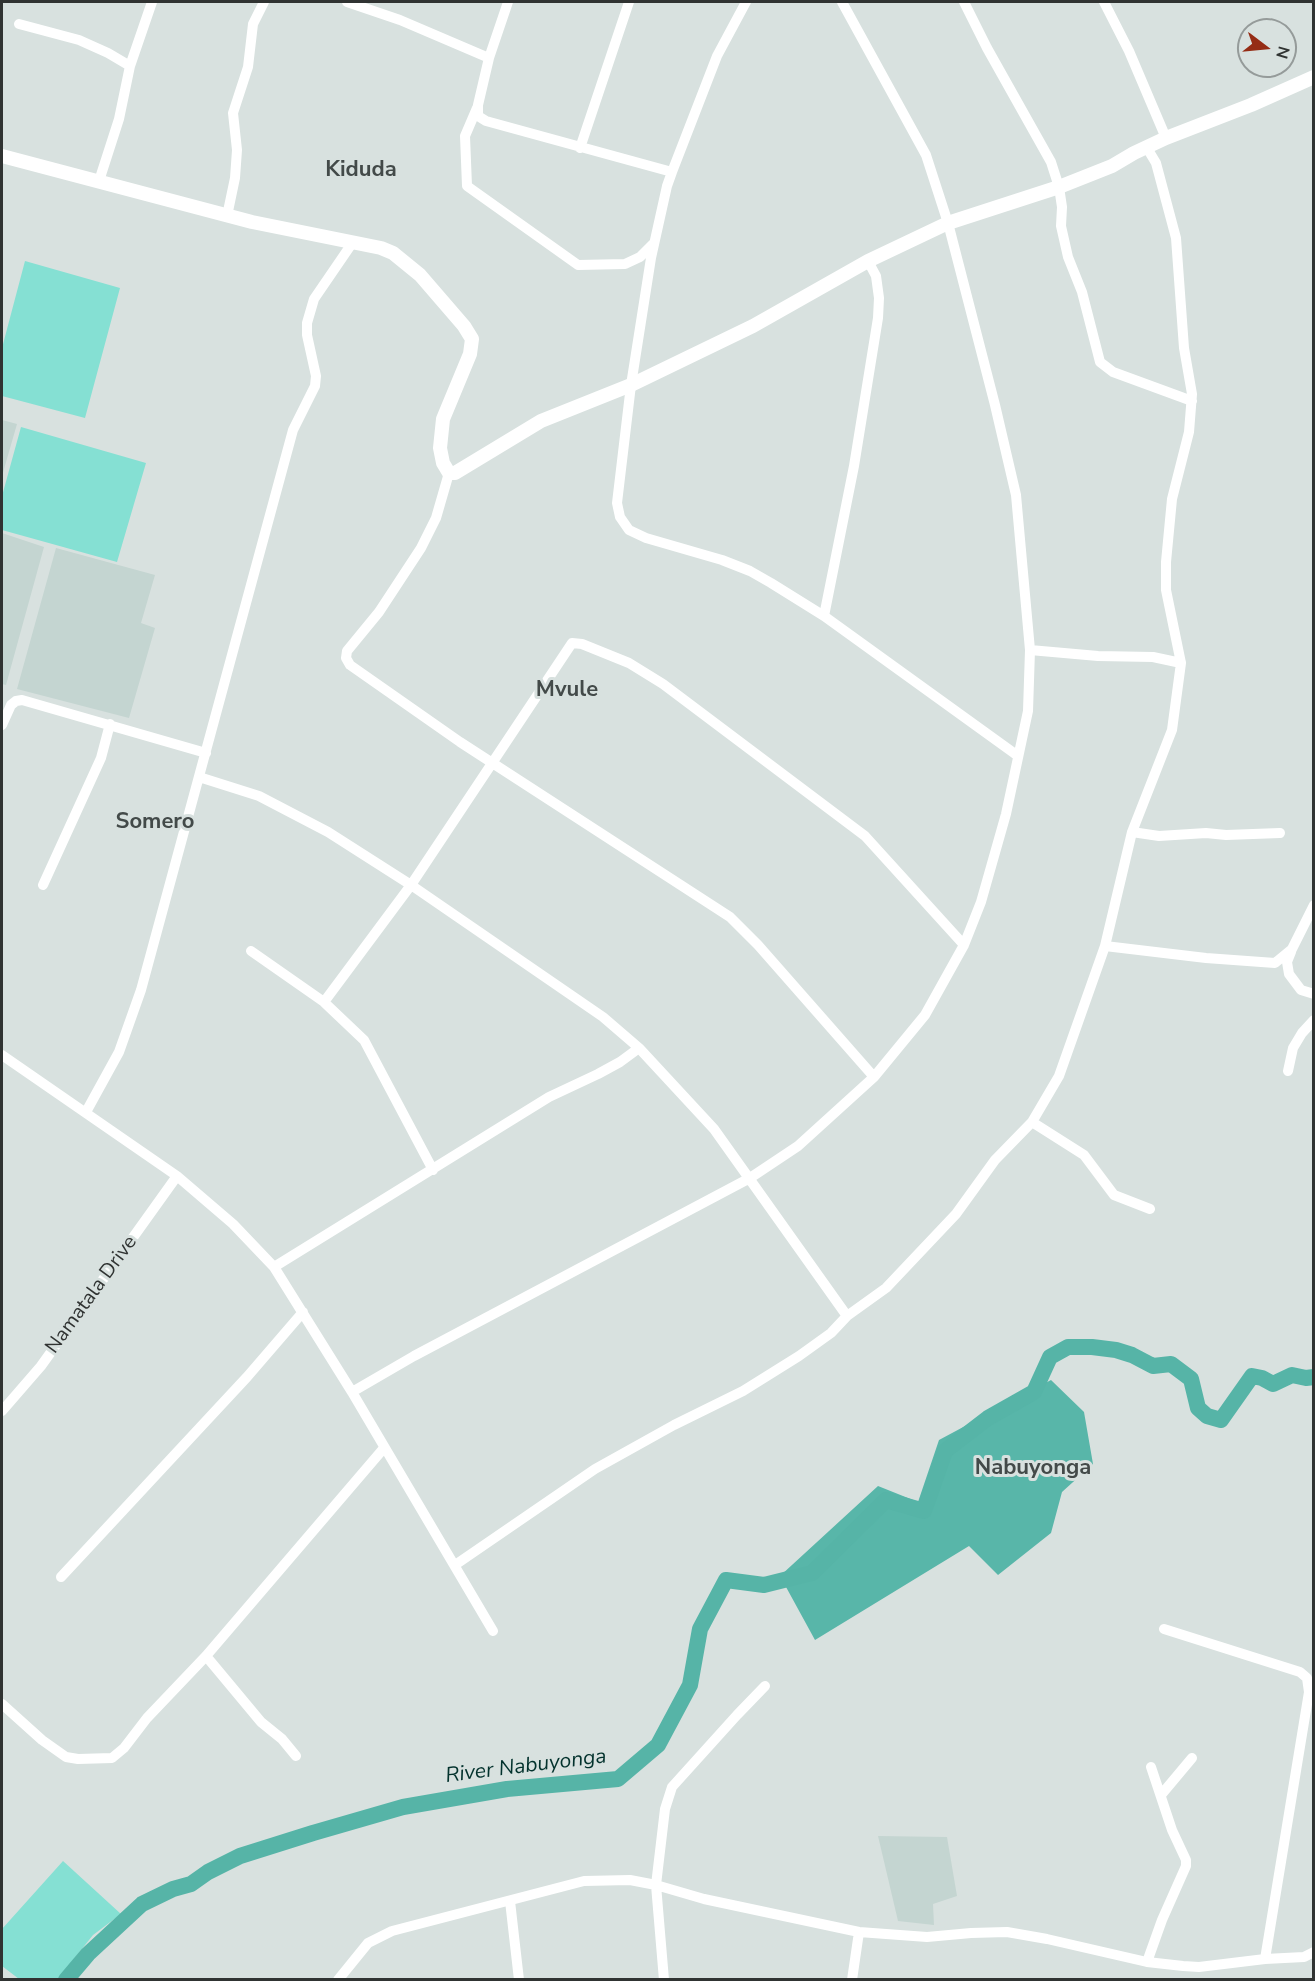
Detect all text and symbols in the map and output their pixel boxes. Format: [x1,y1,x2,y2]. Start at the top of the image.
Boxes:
north arrow [1237,18,1297,78]
text: N [1270,44,1295,61]
district label: Kiduda [325,158,397,184]
district label: Mvule [536,678,598,704]
district label: Somero [116,810,194,836]
street label: Namatala Drive [41,1231,143,1359]
district label: Nabuyonga [975,1456,1091,1482]
water label: River Nabuyonga [444,1745,608,1789]

